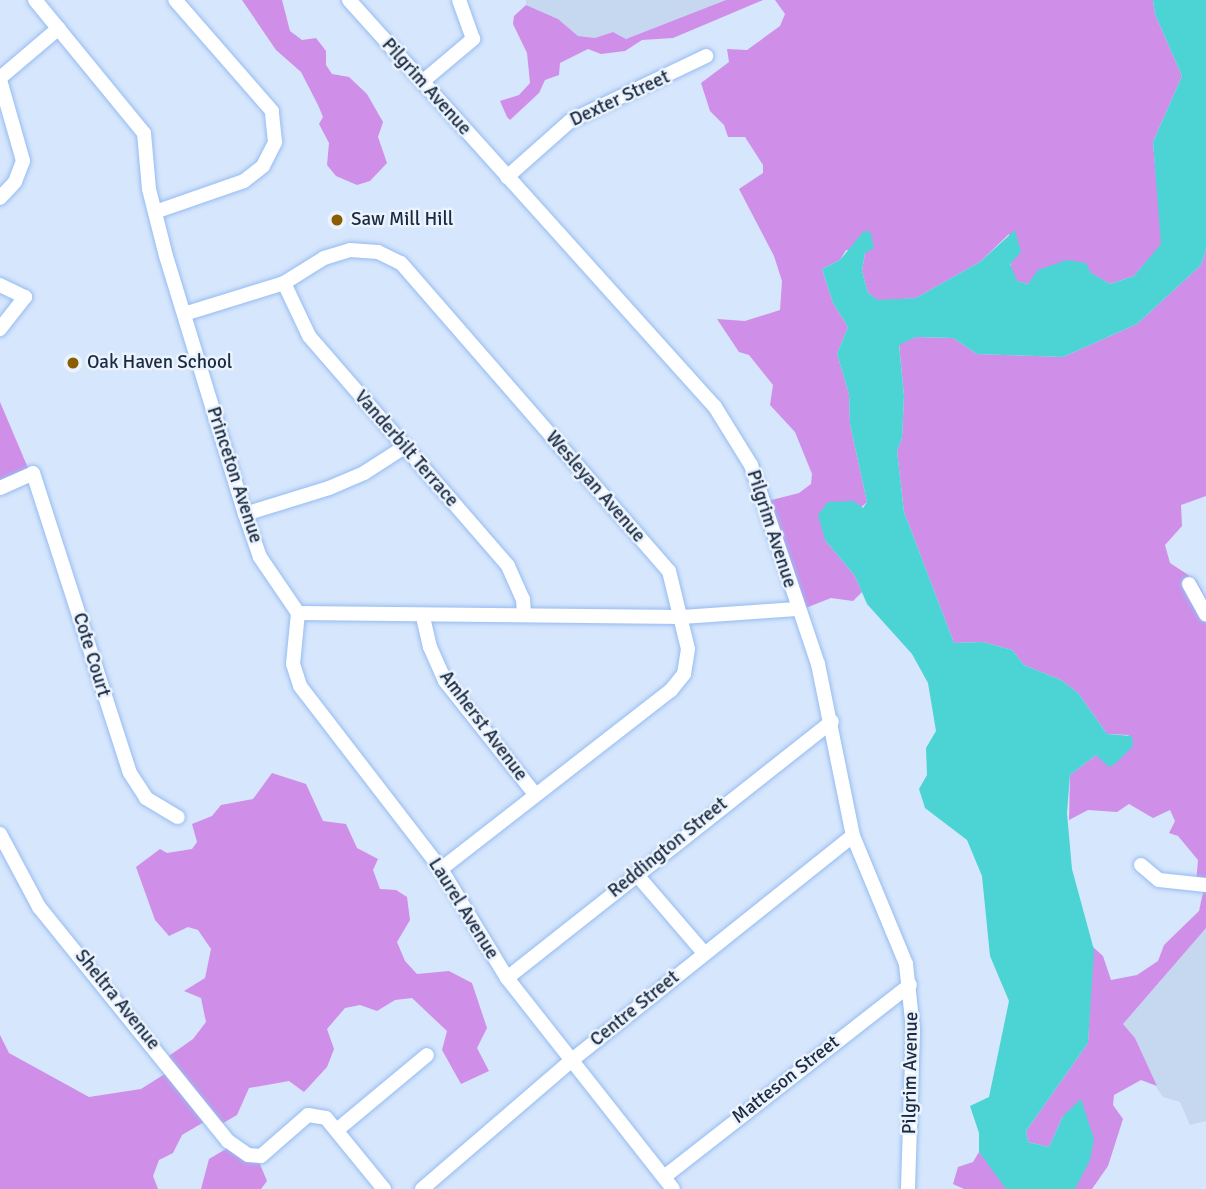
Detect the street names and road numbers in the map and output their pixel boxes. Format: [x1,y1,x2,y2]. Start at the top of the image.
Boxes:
street label: Pilgrim Avenue [376,34,476,140]
street label: Dexter Street [567,66,673,132]
street label: Vanderbilt Terrace [349,386,463,512]
street label: Princeton Avenue [201,404,267,546]
street label: Wesleyan Avenue [540,427,650,547]
street label: Pilgrim Avenue [741,467,801,591]
street label: Cote Court [67,610,115,700]
street label: Amherst Avenue [434,666,532,786]
street label: Reddington Street [604,793,732,903]
street label: Laurel Avenue [423,854,503,964]
street label: Sheltra Avenue [70,945,164,1055]
street label: Centre Street [586,966,684,1052]
street label: Pilgrim Avenue [899,1011,923,1135]
street label: Matteson Street [728,1031,844,1129]

